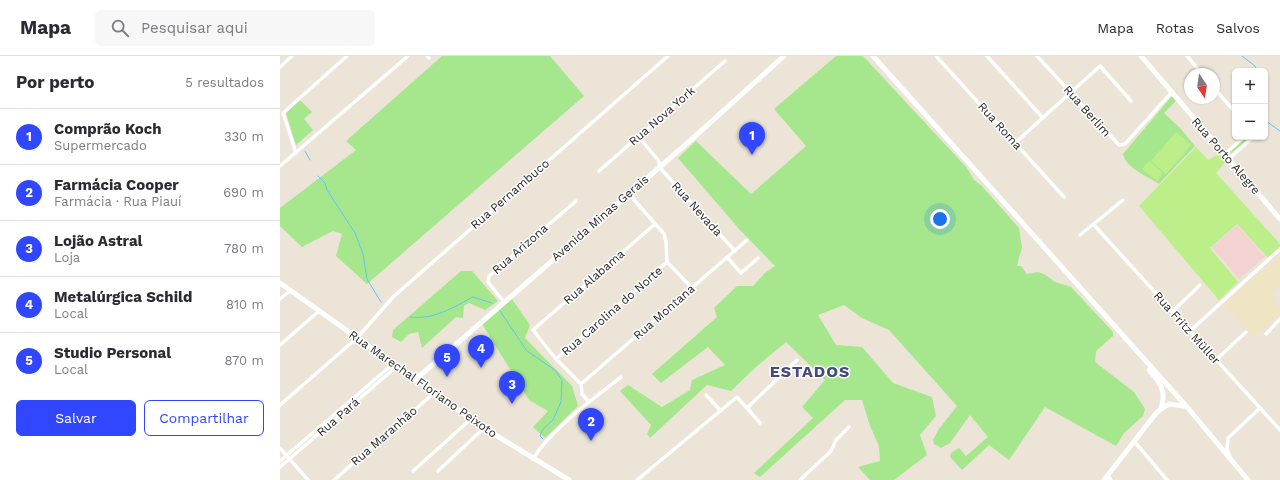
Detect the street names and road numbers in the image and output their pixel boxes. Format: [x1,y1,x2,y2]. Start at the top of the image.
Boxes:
street label: Rua Nova York [626,83,698,148]
street label: Rua Berlim [1060,83,1114,139]
street label: Rua Roma [975,99,1025,153]
street label: Rua Porto Alegre [1189,115,1263,197]
street label: Rua Pernambuco [468,156,552,232]
street label: Avenida Minas Gerais [549,172,651,264]
street label: Rua Nevada [669,179,725,239]
street label: Rua Arizona [489,221,551,277]
street label: Rua Alabama [561,247,628,307]
street label: Rua Carolina do Norte [559,263,665,359]
street label: Rua Montana [630,281,698,342]
street label: Rua Fritz Müller [1151,289,1223,367]
street label: Rua Marechal Floriano Peixoto [346,327,500,441]
street label: Rua Pará [314,395,362,439]
street label: Rua Maranhão [348,403,420,469]

